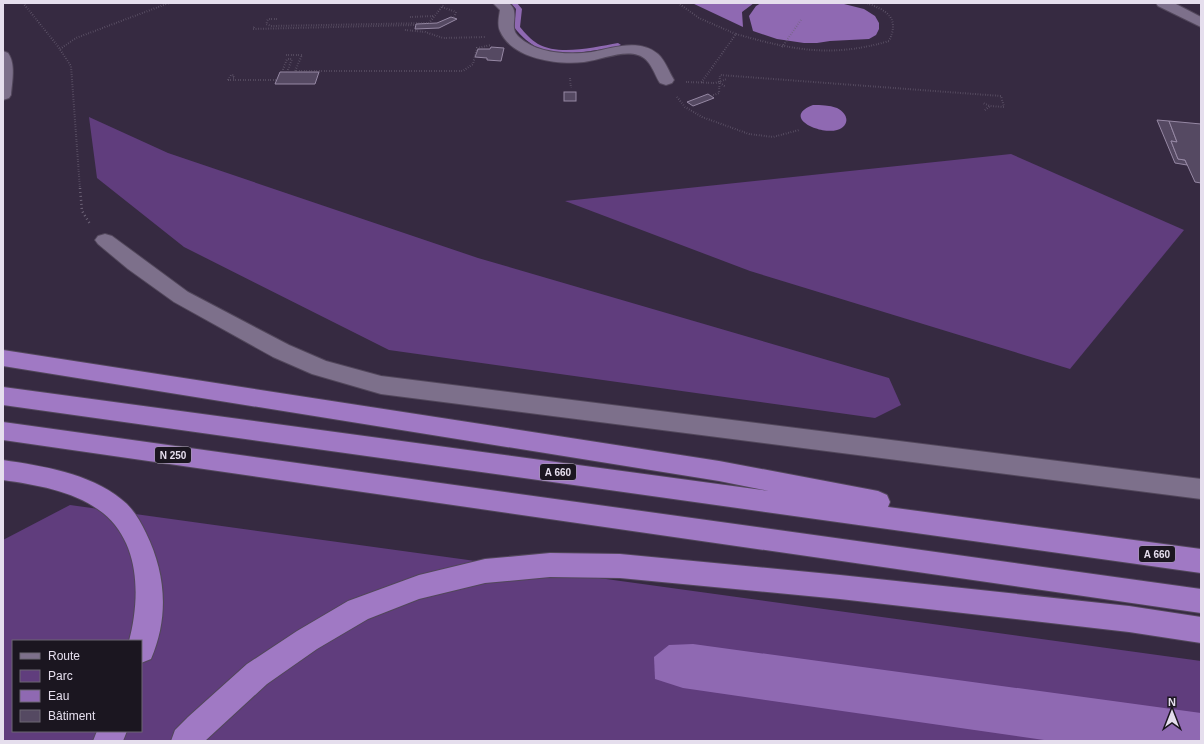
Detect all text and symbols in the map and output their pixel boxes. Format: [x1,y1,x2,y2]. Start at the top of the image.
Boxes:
road number: N 250 [155,447,191,463]
road number: A 660 [540,464,576,480]
road number: A 660 [1139,546,1175,562]
legend [12,640,142,732]
text: Route [48,649,80,663]
text: Parc [48,669,73,683]
text: Eau [48,689,69,703]
north arrow [1152,692,1192,732]
text: N [1168,696,1176,708]
text: Bâtiment [48,709,96,723]

